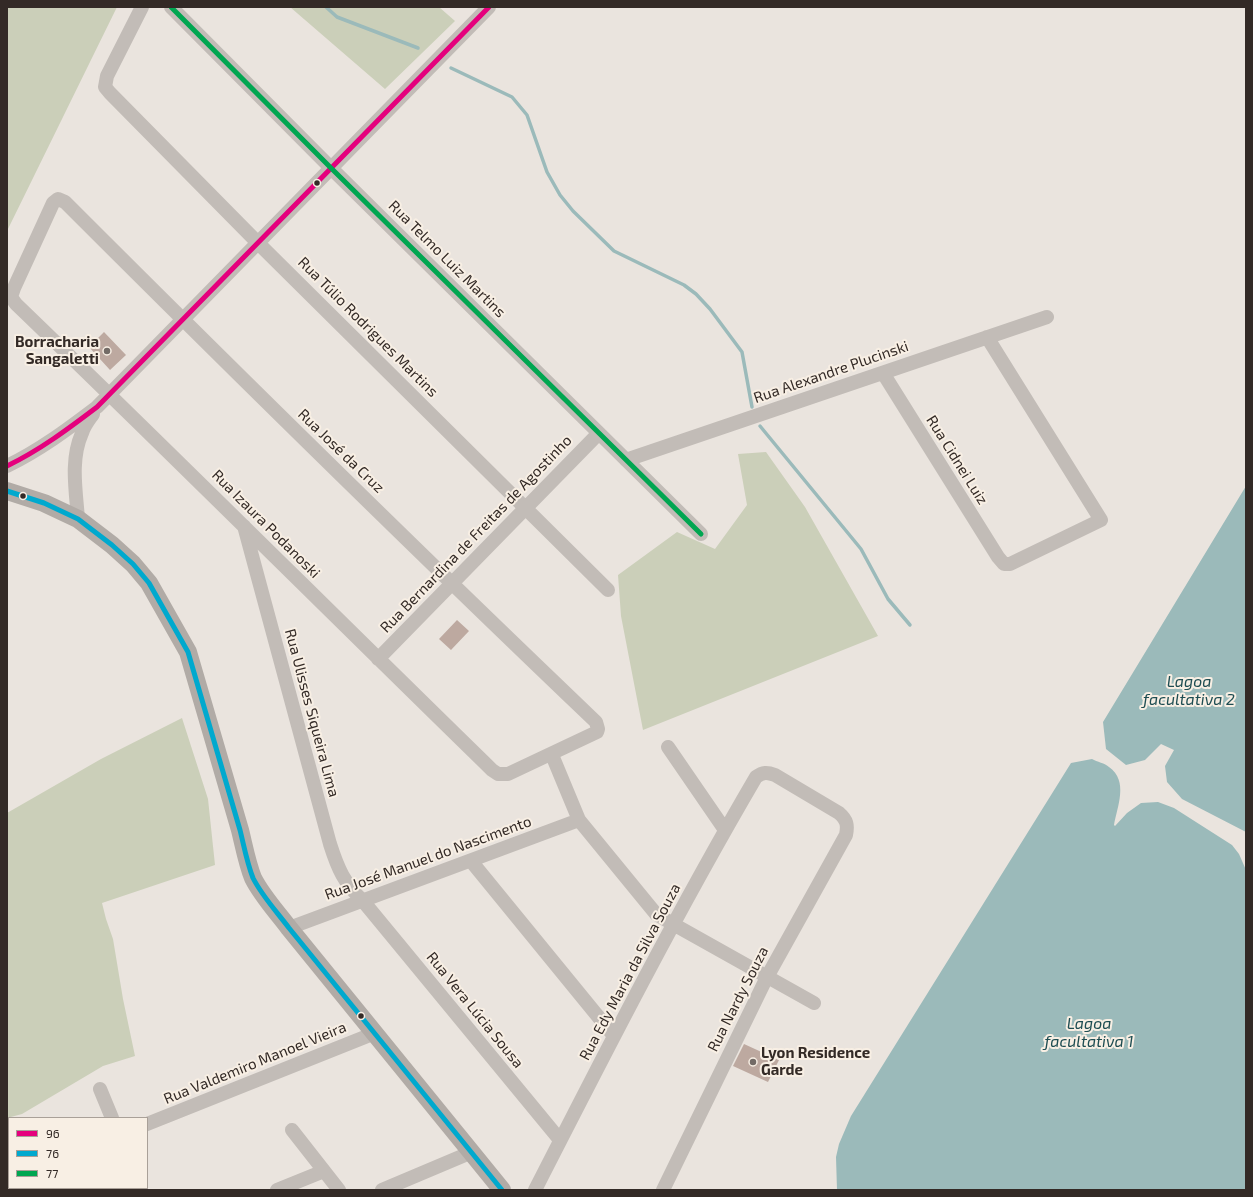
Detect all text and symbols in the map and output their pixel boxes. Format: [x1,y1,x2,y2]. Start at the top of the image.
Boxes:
unlabelled marker [312,178,322,188]
street label: Rua Telmo Luiz Martins [385,197,509,321]
street label: Rua Túlio Rodrigues Martins [294,253,442,401]
place label: Borracharia Sangaletti [15,333,99,368]
street label: Rua Alexandre Plucinski [751,337,911,407]
marker: Borracharia Sangaletti [102,346,112,356]
street label: Rua José da Cruz [294,405,388,497]
street label: Rua Cidnei Luiz [922,412,992,508]
street label: Rua Bernardina de Freitas de Agostinho [377,431,575,637]
street label: Rua Izaura Podanoski [208,466,324,582]
unlabelled marker [18,491,28,501]
street label: Rua Ulisses Siqueira Lima [281,627,343,799]
water label: Lagoa facultativa 2 [1143,672,1235,710]
street label: Rua José Manuel do Nascimento [322,812,534,904]
street label: Rua Edy Maria da Silva Souza [576,881,684,1063]
street label: Rua Nardy Souza [704,944,772,1054]
street label: Rua Vera Lúcia Sousa [423,948,527,1072]
unlabelled marker [356,1011,366,1021]
water label: Lagoa facultativa 1 [1044,1014,1134,1052]
street label: Rua Valdemiro Manoel Vieira [161,1018,349,1108]
place label: Lyon Residence Garde [761,1044,870,1079]
marker: Lyon Residence Garde [748,1057,758,1067]
legend [8,1117,148,1189]
text: 96 [46,1126,60,1140]
text: 76 [46,1146,59,1160]
text: 77 [46,1166,58,1180]

